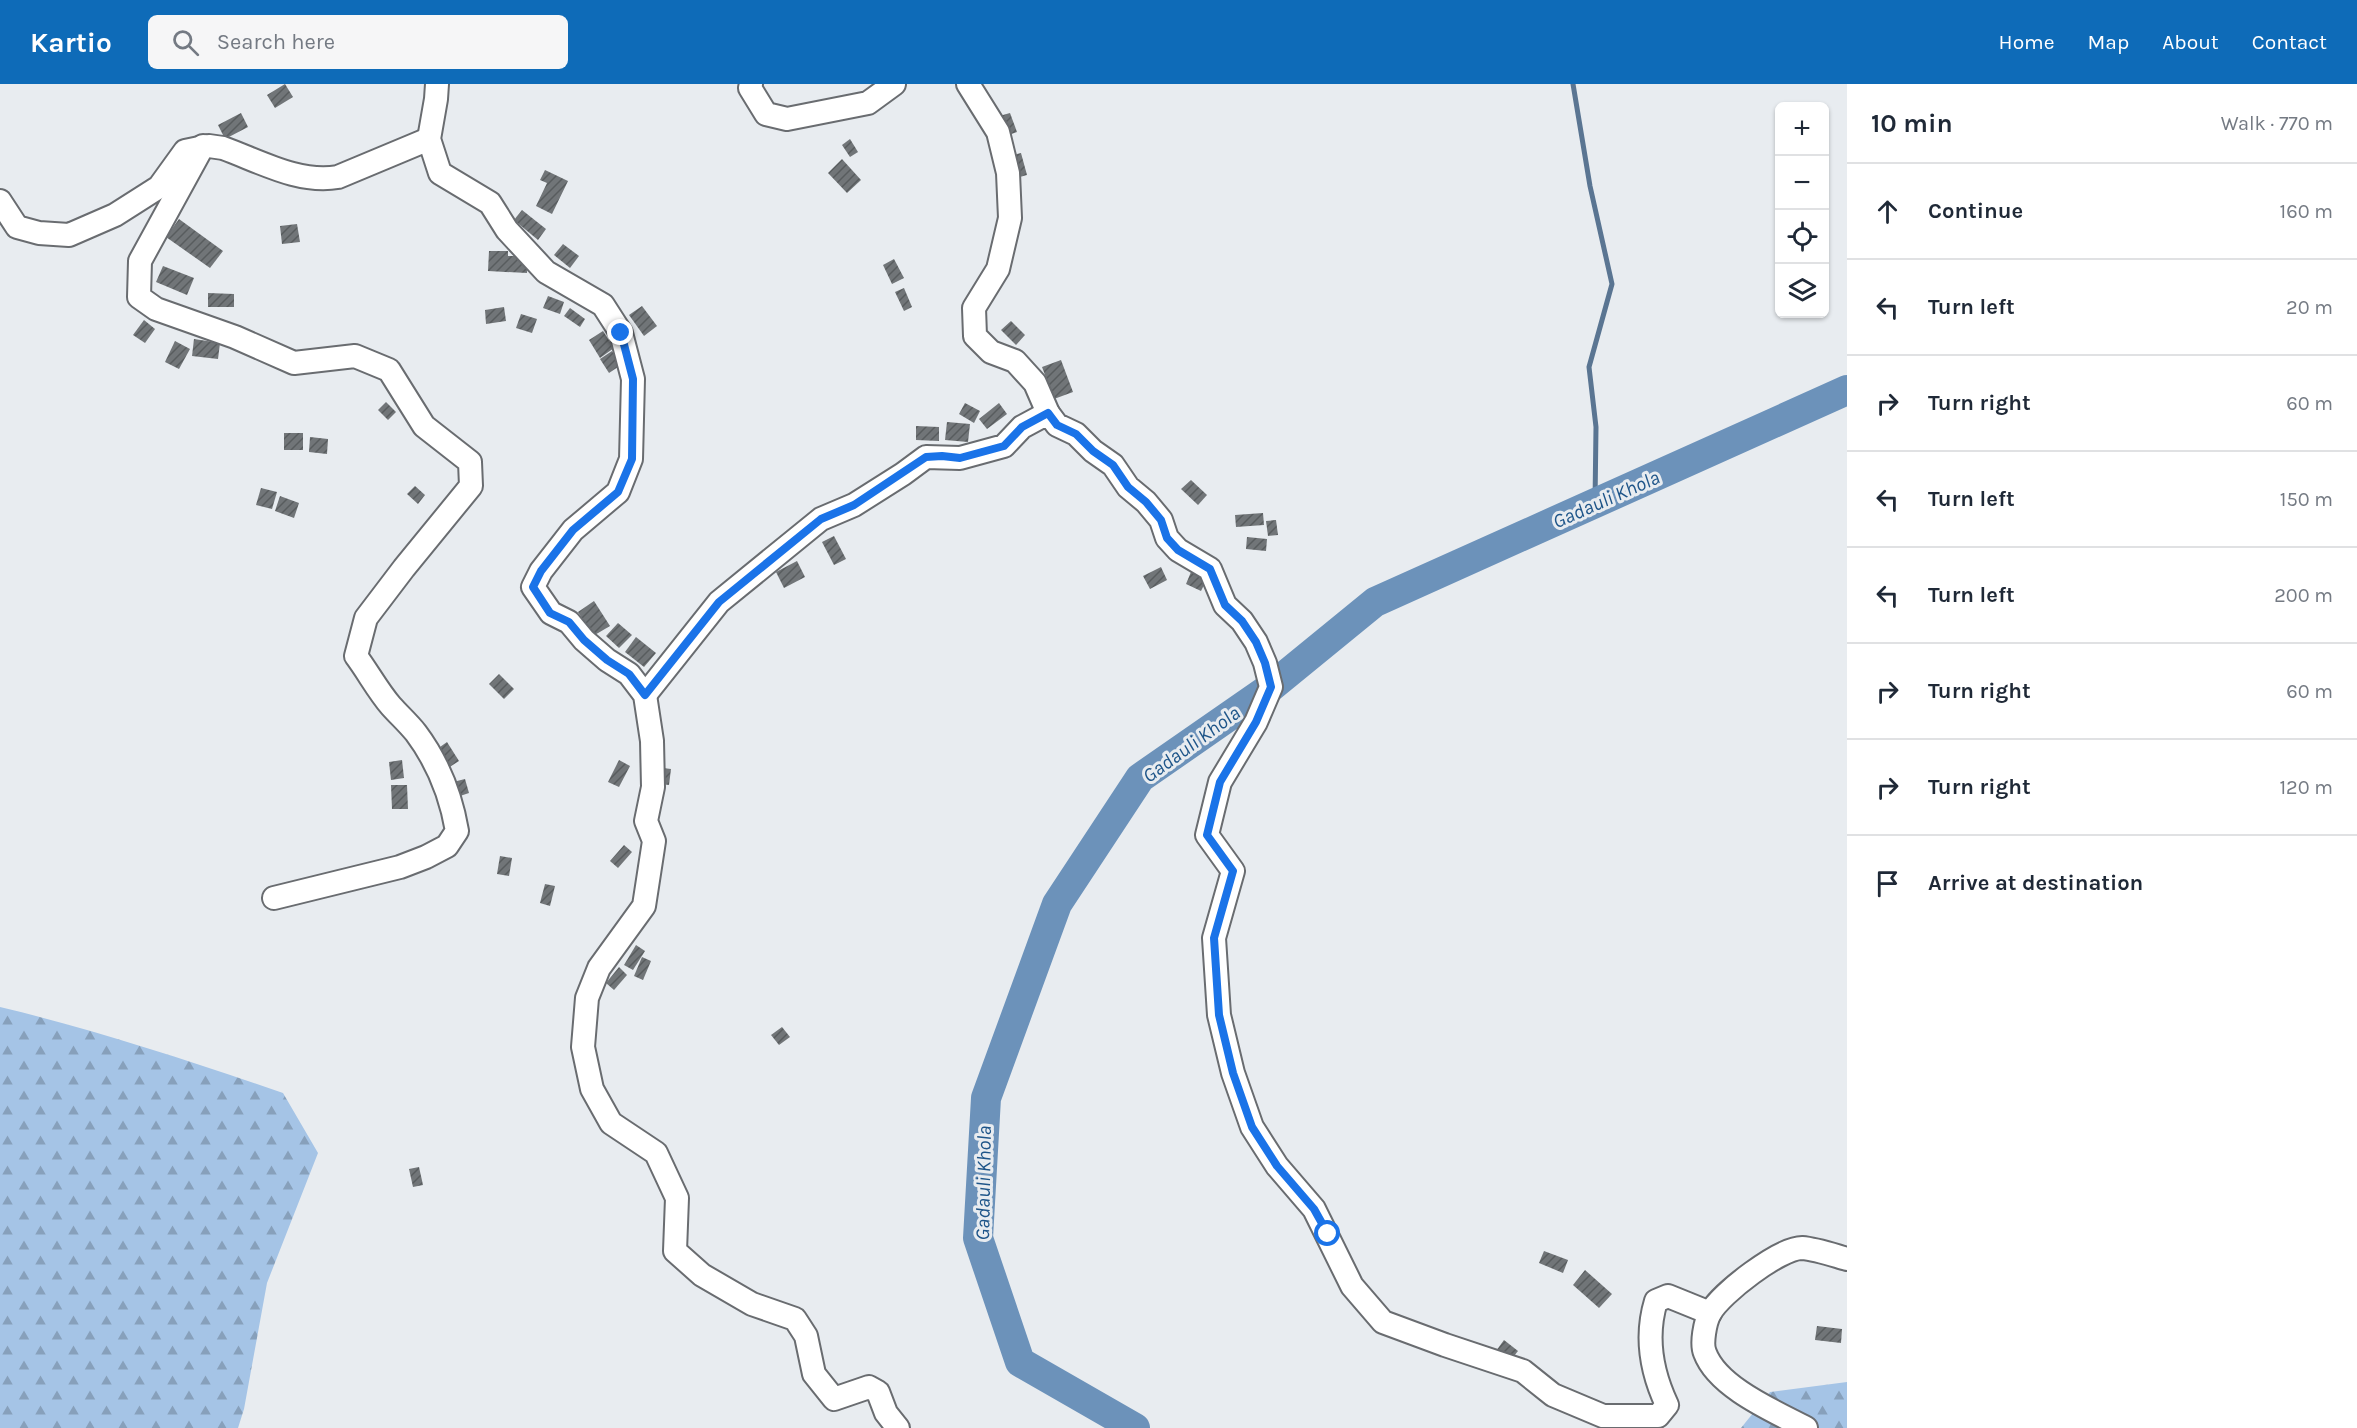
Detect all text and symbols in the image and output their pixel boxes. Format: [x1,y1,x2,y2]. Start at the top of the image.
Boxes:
search box [148,15,568,69]
text: Kartio [30,26,112,59]
icon: search [169,26,202,59]
text: Search here [217,29,335,55]
text: Home [1999,30,2055,54]
text: Map [2088,30,2129,54]
text: About [2162,30,2219,54]
text: Contact [2252,30,2327,54]
map controls [1775,102,1829,318]
button: + [1775,102,1829,156]
text: 10 min [1871,108,1953,139]
text: Walk · 770 m [2221,112,2333,135]
button: − [1775,156,1829,210]
icon: ahead [1871,195,1904,228]
text: Continue [1928,198,2023,224]
text: 160 m [2280,200,2333,223]
button: locate [1775,210,1829,264]
button: layers [1775,264,1829,318]
icon: left [1871,291,1904,324]
text: Turn left [1928,294,2015,320]
text: 20 m [2286,296,2333,319]
route end [607,319,633,345]
icon: right [1871,387,1904,420]
text: Turn right [1928,390,2031,416]
text: 60 m [2286,392,2333,415]
water label: Gadauli Khola [1549,466,1663,533]
icon: left [1871,483,1904,516]
text: Turn left [1928,486,2015,512]
text: 150 m [2280,488,2333,511]
icon: left [1871,579,1904,612]
text: Turn left [1928,582,2015,608]
text: 200 m [2274,584,2333,607]
icon: right [1871,675,1904,708]
text: Turn right [1928,678,2031,704]
text: 60 m [2286,680,2333,703]
water label: Gadauli Khola [1138,701,1245,787]
icon: right [1871,771,1904,804]
text: Turn right [1928,774,2031,800]
text: 120 m [2279,776,2333,799]
icon: arrive [1871,867,1904,900]
text: Arrive at destination [1928,870,2143,896]
water label: Gadauli Khola [971,1125,996,1241]
route start [1314,1220,1340,1246]

